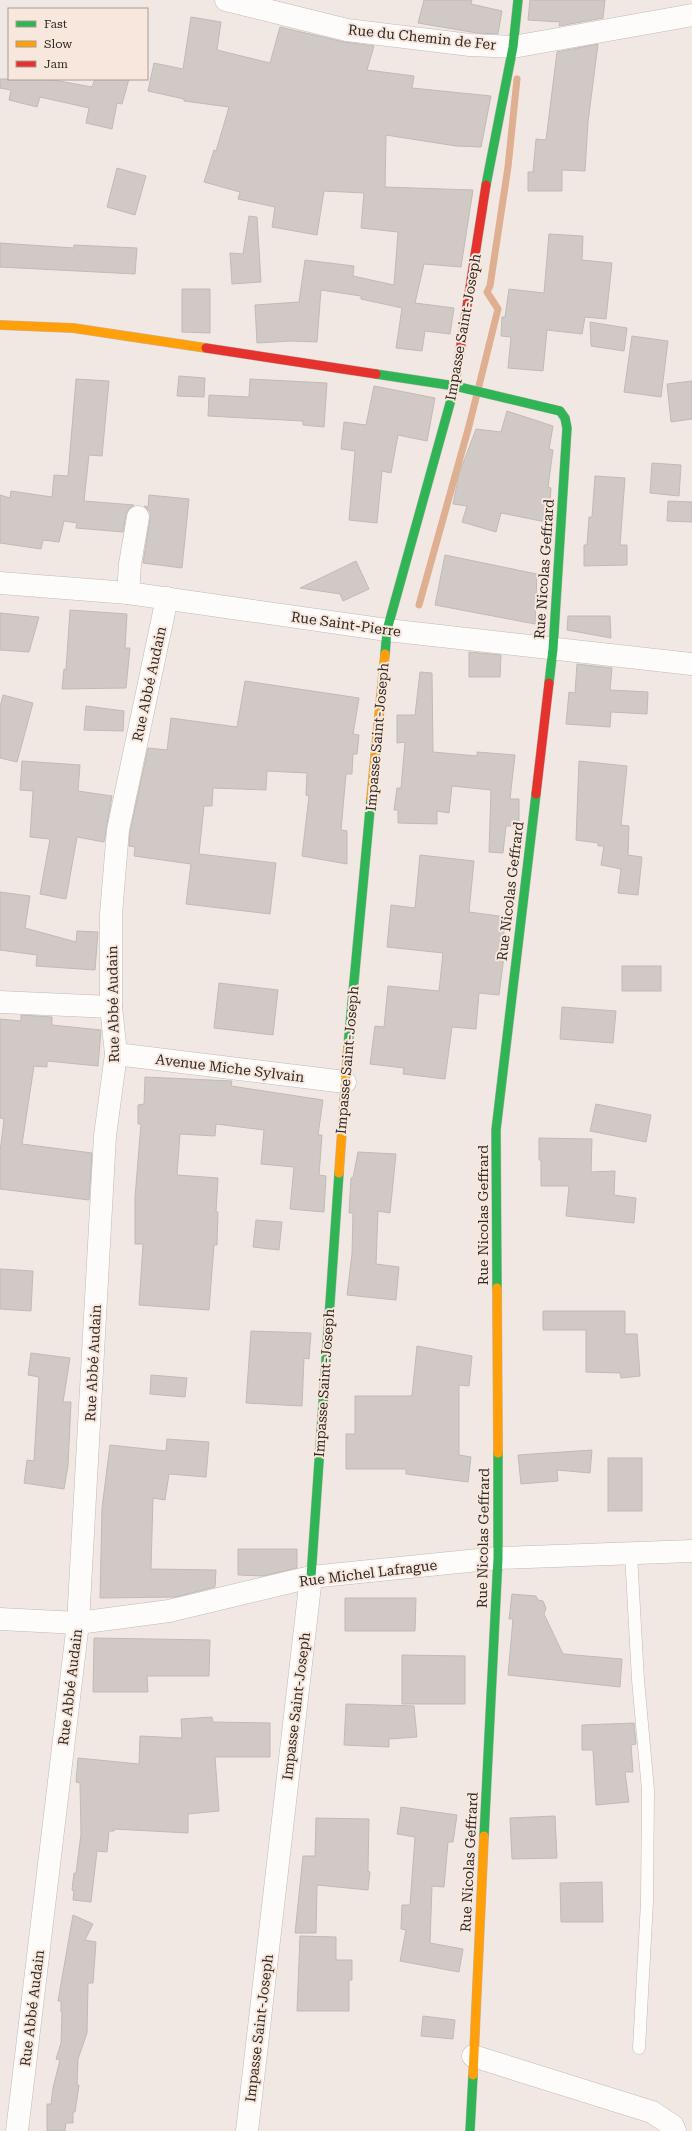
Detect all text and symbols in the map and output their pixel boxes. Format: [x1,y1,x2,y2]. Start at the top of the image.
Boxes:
legend [8,8,148,80]
text: Fast [44,17,68,31]
street label: Rue du Chemin de Fer [347,21,497,53]
text: Slow [44,37,72,51]
text: Jam [44,57,68,71]
street label: Impasse Saint-Joseph [442,252,484,402]
street label: Rue Nicolas Geffrard [531,498,557,640]
street label: Rue Saint-Pierre [290,608,402,640]
street label: Rue Abbé Audain [129,625,169,743]
street label: Impasse Saint-Joseph [363,662,391,812]
street label: Rue Nicolas Geffrard [494,820,526,962]
street label: Rue Abbé Audain [104,945,122,1063]
street label: Impasse Saint-Joseph [333,985,361,1135]
street label: Avenue Miche Sylvain [155,1051,305,1085]
street label: Rue Nicolas Geffrard [475,1145,491,1285]
street label: Rue Abbé Audain [82,1304,104,1422]
street label: Impasse Saint-Joseph [311,1308,337,1458]
street label: Rue Nicolas Geffrard [474,1468,492,1608]
street label: Rue Michel Lafrague [298,1557,438,1589]
street label: Rue Abbé Audain [55,1628,85,1746]
street label: Impasse Saint-Joseph [279,1631,313,1781]
street label: Rue Nicolas Geffrard [457,1792,481,1932]
street label: Rue Abbé Audain [17,1949,47,2067]
street label: Impasse Saint-Joseph [242,1953,276,2103]

